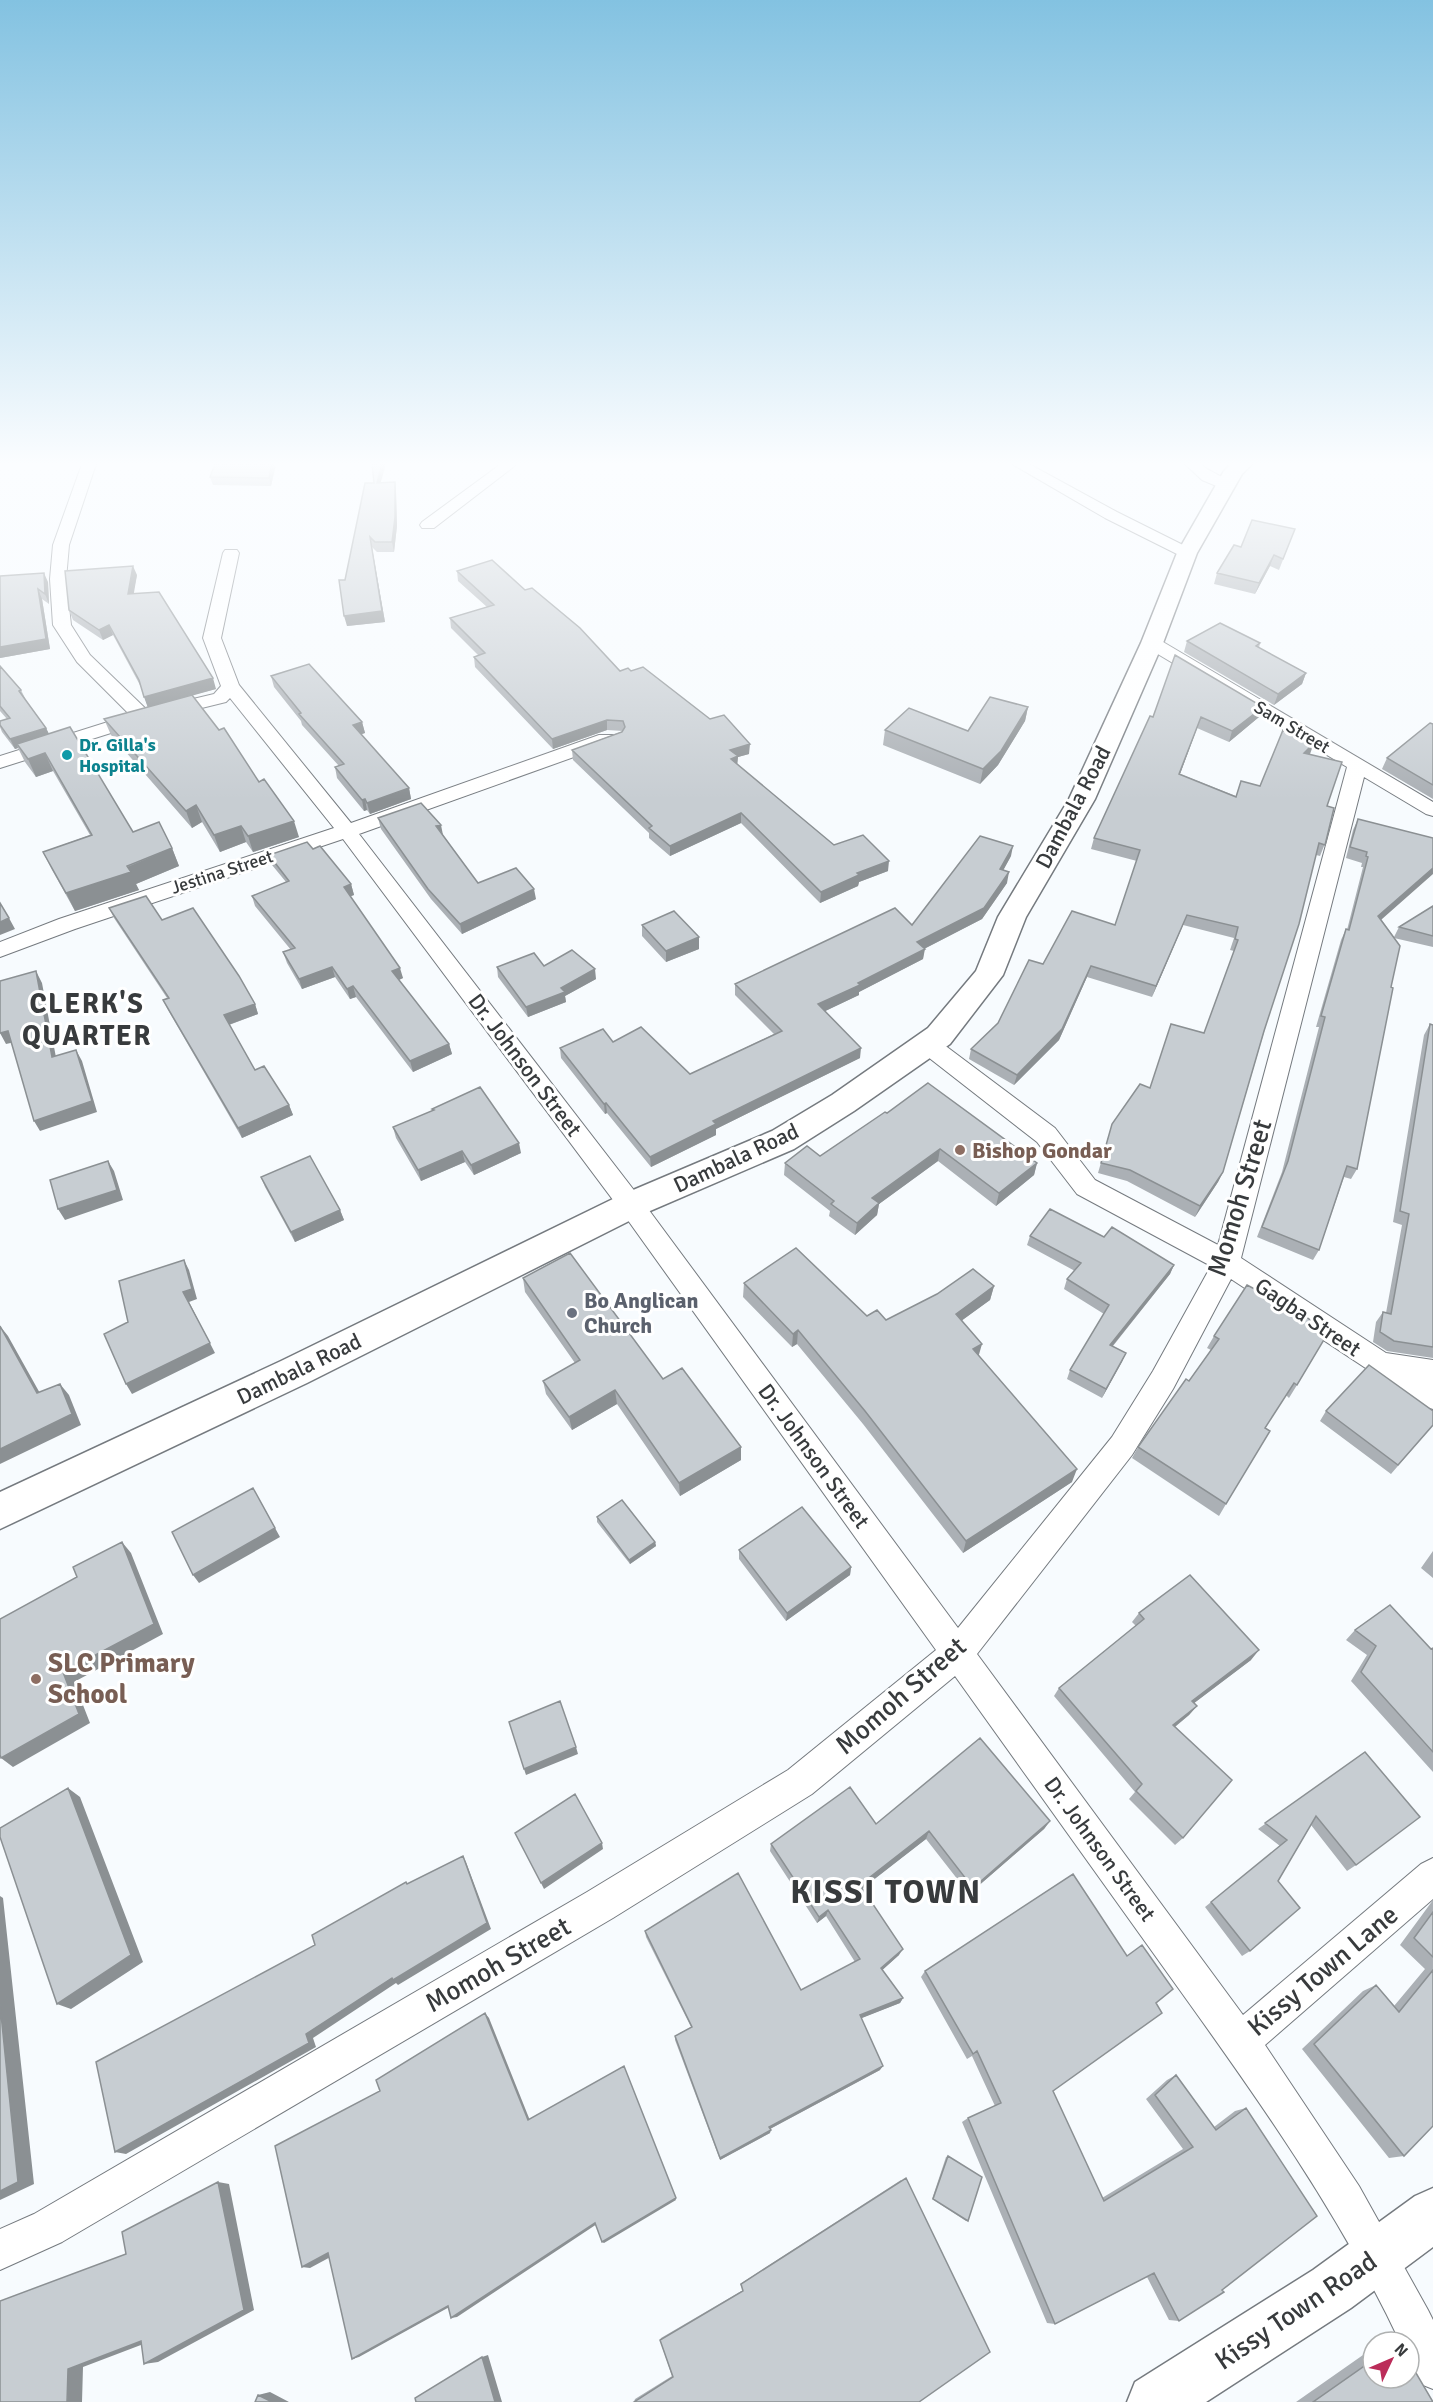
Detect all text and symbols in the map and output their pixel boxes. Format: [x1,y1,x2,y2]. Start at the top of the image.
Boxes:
street label: Sam Street [1250,696,1334,758]
place label: Dr. Gilla's Hospital [79,734,156,777]
street label: Dambala Road [1029,741,1117,873]
marker: Dr. Gilla's Hospital [60,748,74,762]
street label: Jestina Street [168,845,276,899]
district label: CLERK'S QUARTER [22,987,152,1053]
street label: Dr. Johnson Street [462,988,588,1142]
street label: Momoh Street [1200,1116,1280,1280]
street label: Dambala Road [669,1117,803,1199]
place label: Bishop Gondar [972,1137,1112,1164]
marker: Bishop Gondar [953,1143,967,1157]
street label: Gagba Street [1250,1272,1366,1362]
place label: Bo Anglican Church [584,1287,699,1339]
marker: Bo Anglican Church [565,1306,579,1320]
street label: Dambala Road [232,1327,366,1411]
street label: Dr. Johnson Street [753,1378,876,1534]
street label: Momoh Street [829,1630,973,1762]
place label: SLC Primary School [48,1647,195,1711]
marker: SLC Primary School [29,1672,43,1686]
street label: Dr. Johnson Street [1039,1771,1162,1927]
district label: KISSI TOWN [790,1872,982,1913]
street label: Kissy Town Lane [1241,1898,1405,2044]
street label: Momoh Street [419,1910,577,2020]
street label: Kissy Town Road [1209,2245,1383,2377]
north arrow [1361,2330,1421,2390]
text: N [1390,2339,1412,2361]

